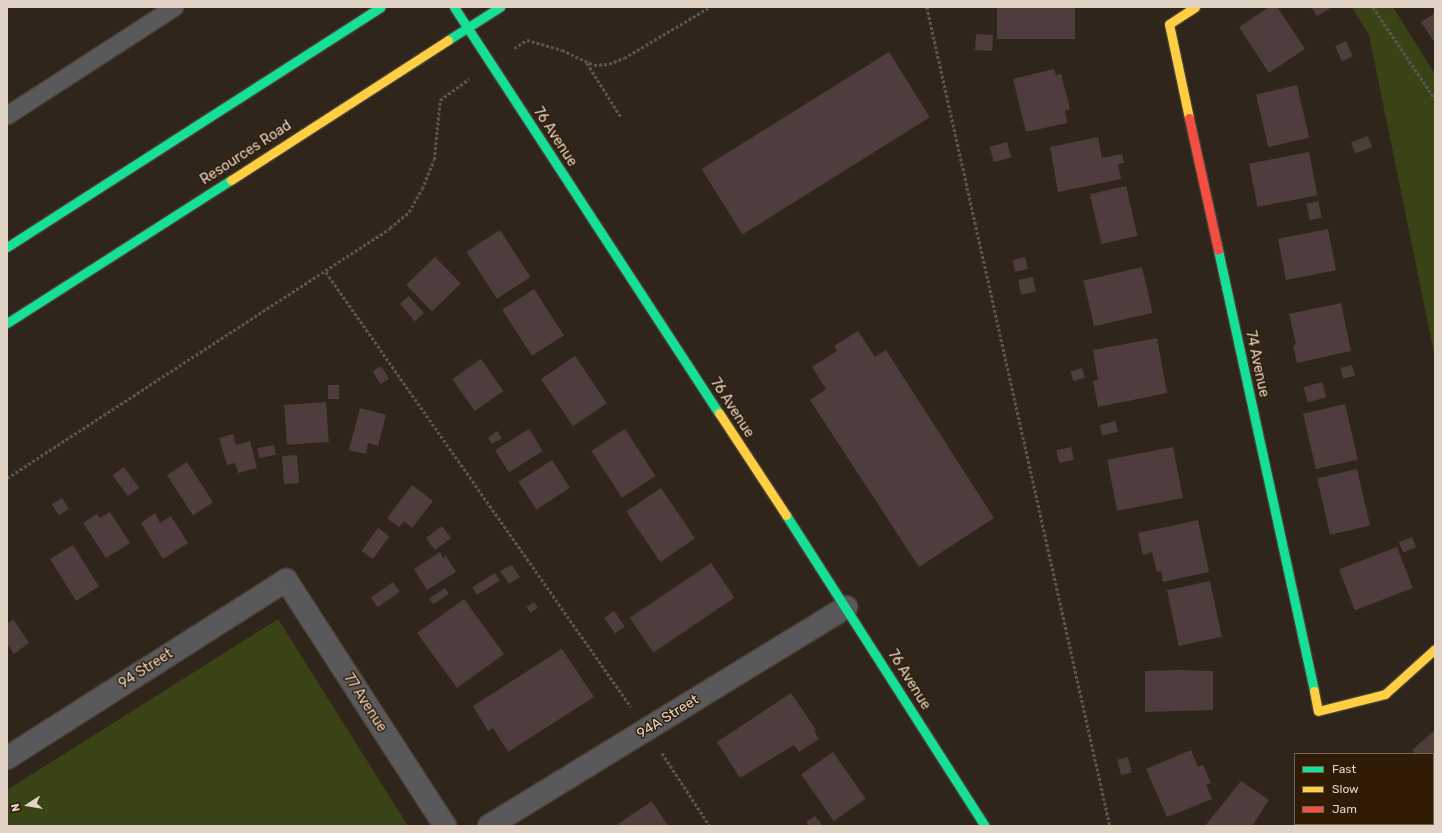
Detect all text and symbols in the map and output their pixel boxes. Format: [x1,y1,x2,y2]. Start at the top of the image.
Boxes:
street label: 76 Avenue [530,104,580,170]
street label: Resources Road [197,117,295,189]
street label: 74 Avenue [1242,329,1272,399]
street label: 76 Avenue [707,375,757,441]
street label: 94 Street [116,645,176,693]
street label: 76 Avenue [884,647,934,713]
street label: 77 Avenue [340,670,390,736]
street label: 94A Street [634,691,702,743]
legend [1294,753,1434,825]
text: Fast [1332,762,1356,776]
text: Slow [1332,782,1359,796]
north arrow [8,785,48,825]
text: N [9,802,23,813]
text: Jam [1332,802,1357,816]

